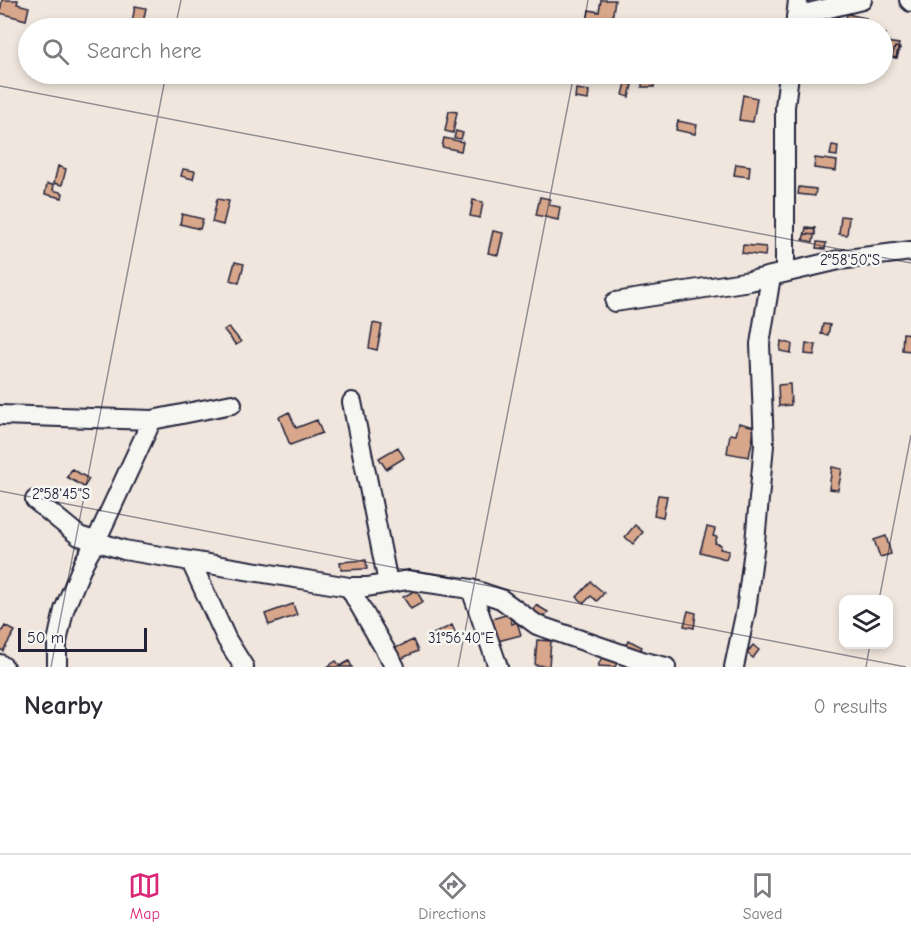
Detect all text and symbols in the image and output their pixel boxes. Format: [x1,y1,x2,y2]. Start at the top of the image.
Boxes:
search box [18,18,893,84]
icon: search [39,35,72,68]
text: Search here [87,38,202,64]
text: 2°58'50"S [820,251,880,269]
text: 2°58'45"S [32,485,90,503]
map controls [839,595,893,649]
button: layers [839,595,893,649]
scale bar [18,625,147,652]
text: 50 m [27,629,64,647]
text: 31°56'40"E [428,629,494,647]
text: Nearby [24,691,103,721]
text: 0 results [814,695,887,718]
tab: Map [128,869,161,923]
tab: Directions [418,869,486,923]
tab: Saved [743,869,783,923]

